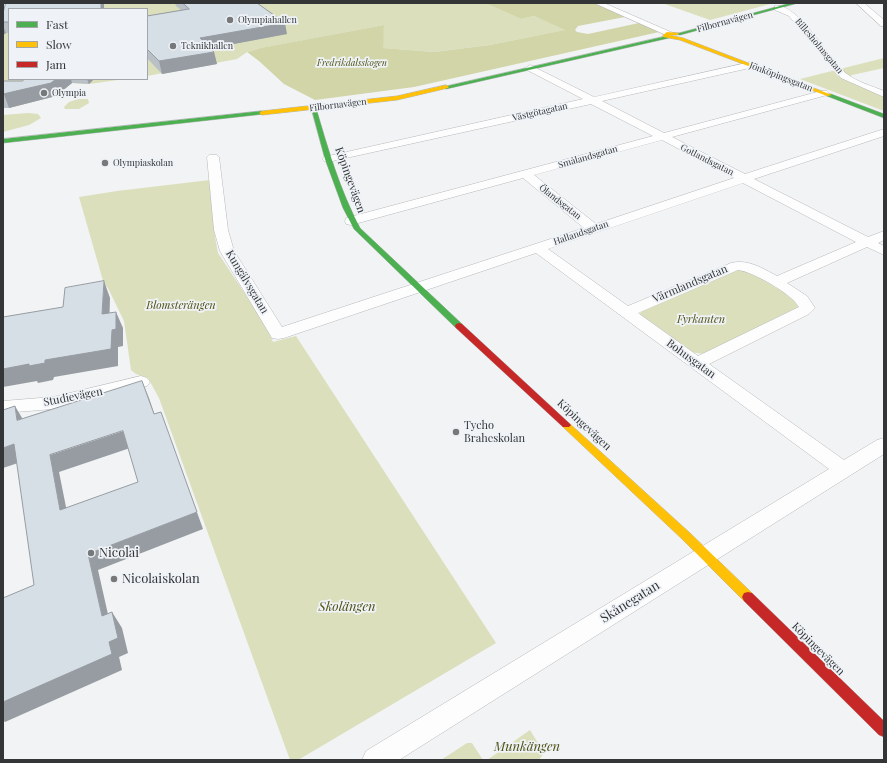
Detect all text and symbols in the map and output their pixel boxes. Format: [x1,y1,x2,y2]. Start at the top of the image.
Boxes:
legend [8,8,148,80]
street label: Filbornavägen [696,9,754,35]
marker: Olympiahallen [225,15,235,25]
place label: Olympiahallen [238,15,297,25]
text: Fast [46,16,68,32]
street label: Billesholmsgatan [793,16,845,76]
text: Slow [46,36,72,52]
marker: Teknikhallen [168,41,178,51]
place label: Teknikhallen [181,41,233,51]
text: Jam [46,56,66,72]
park label: Fredrikdalsskogen [317,58,387,68]
street label: Jönköpingsgatan [748,60,814,94]
marker: Olympia [39,88,49,98]
place label: Olympia [52,88,86,98]
street label: Filbornavägen [309,96,367,114]
street label: Västgötagatan [511,100,569,124]
street label: Gotlandsgatan [679,142,735,178]
street label: Smålandsgatan [557,143,619,171]
street label: Köpingevägen [332,145,368,215]
marker: Olympiaskolan [100,158,110,168]
place label: Olympiaskolan [113,158,173,168]
street label: Ölandsgatan [537,182,583,222]
street label: Hallandsgatan [552,219,610,247]
street label: Kungälvsgatan [223,248,271,316]
street label: Värmlandsgatan [651,262,729,306]
park label: Blomsterängen [146,299,216,313]
park label: Fyrkanten [677,313,725,327]
street label: Bohusgatan [664,337,718,381]
street label: Studievägen [42,385,104,409]
street label: Köpingevägen [554,397,614,453]
place label: Tycho Braheskolan [464,419,525,445]
marker: Tycho Braheskolan [451,427,461,437]
place label: Nicolai [99,545,139,561]
marker: Nicolai [86,548,96,558]
place label: Nicolaiskolan [122,571,200,587]
marker: Nicolaiskolan [109,574,119,584]
street label: Skånegatan [598,578,662,626]
park label: Skolängen [318,599,376,615]
street label: Köpingevägen [789,620,847,678]
park label: Munkängen [494,739,560,755]

